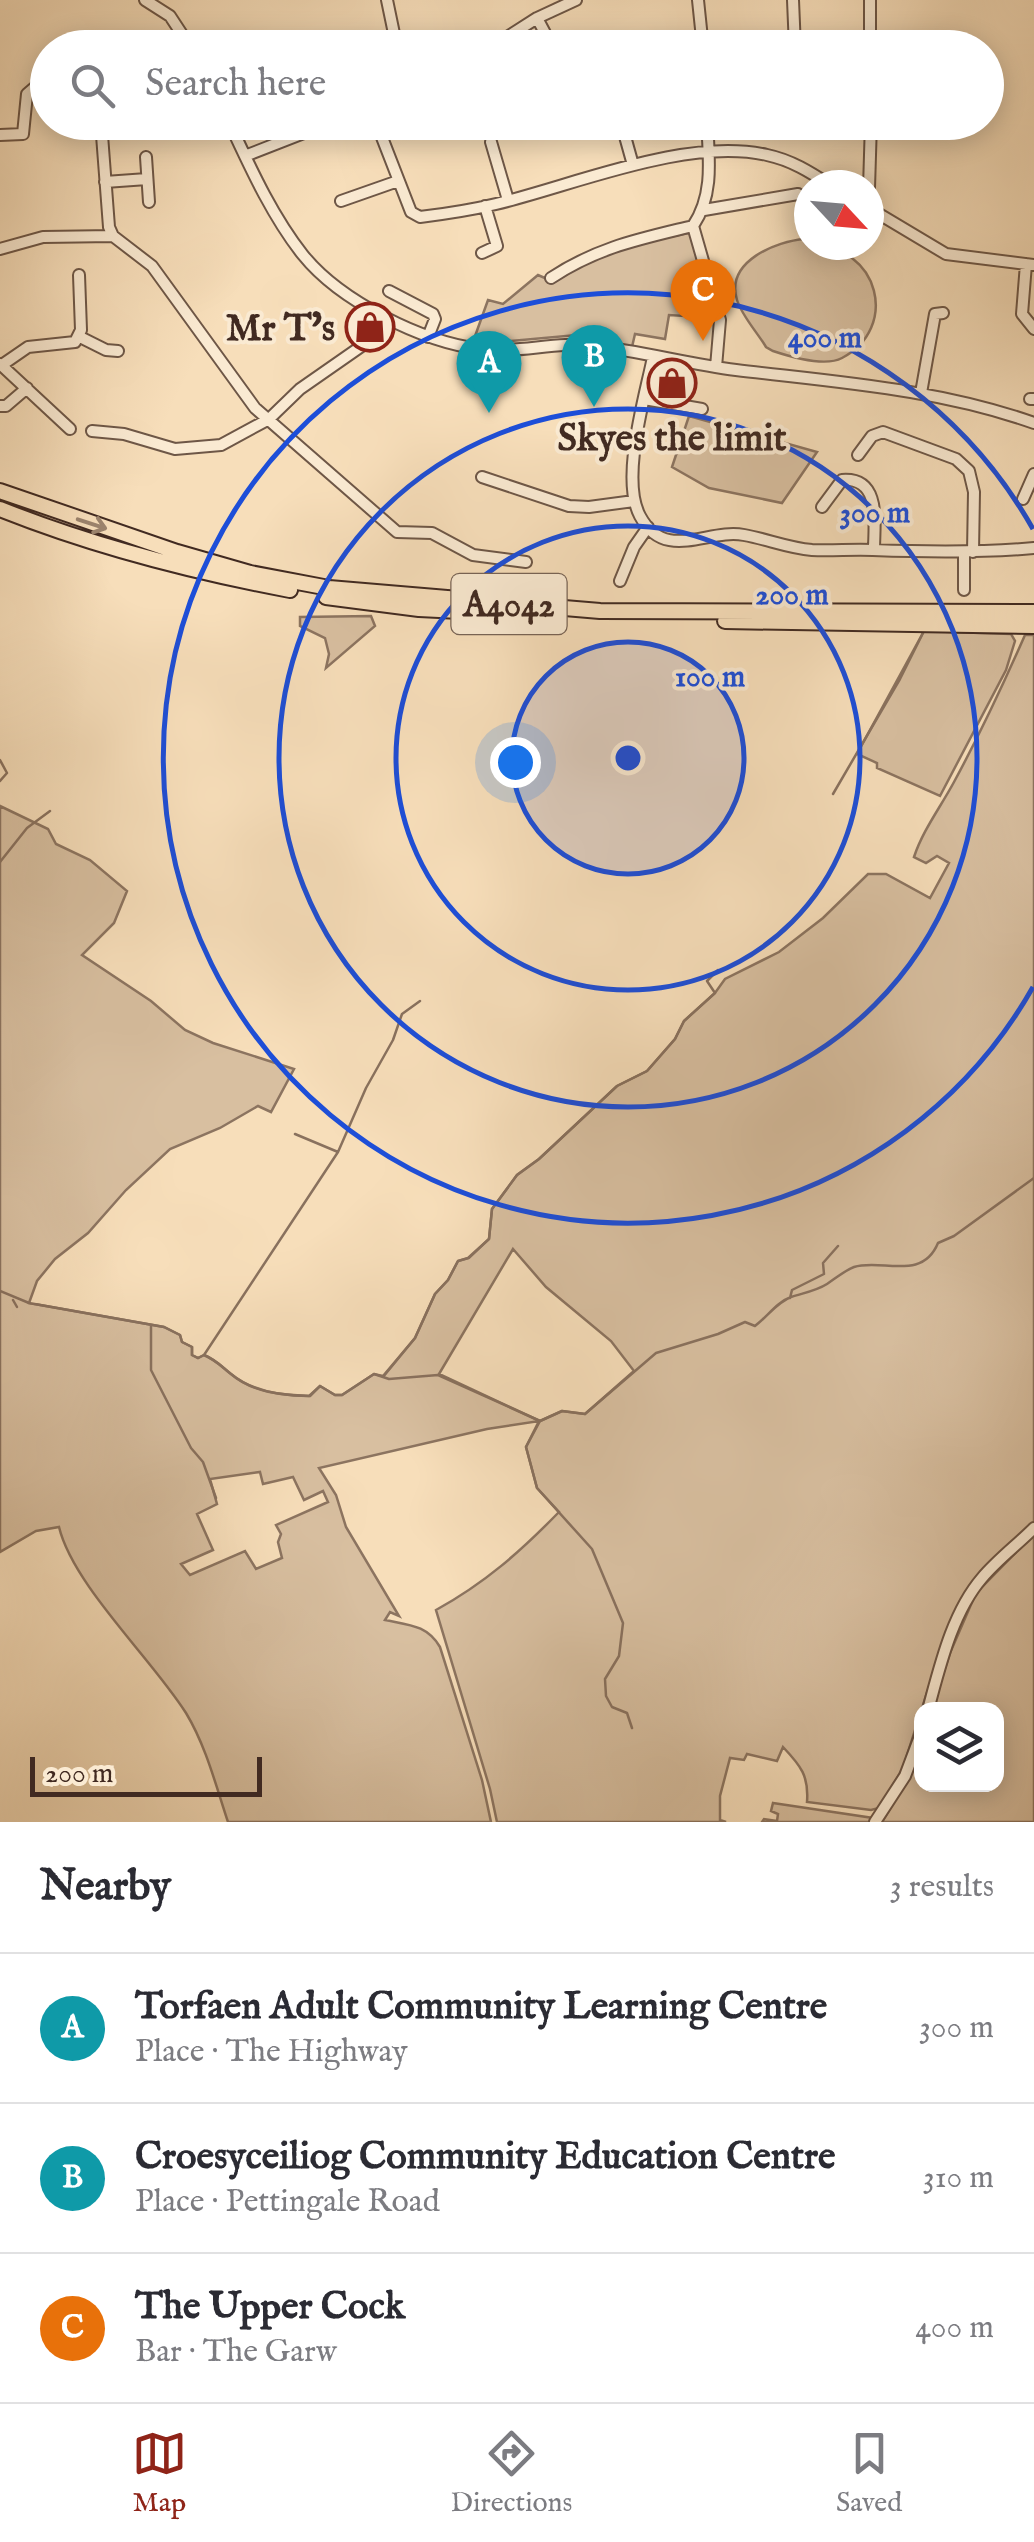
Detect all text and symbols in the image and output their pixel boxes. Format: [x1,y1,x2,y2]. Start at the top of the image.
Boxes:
search box [30,30,1004,140]
icon: search [65,58,120,113]
text: Search here [145,61,326,109]
north arrow [794,170,884,260]
pin: C [670,258,736,341]
shop icon: Mr T's [344,301,396,353]
place label: Mr T's [226,306,335,354]
text: 400 m [788,320,862,358]
pin: B [562,324,626,407]
pin: A [456,330,522,413]
shop icon: Skyes the limit [646,357,698,409]
place label: Skyes the limit [557,416,787,464]
text: 300 m [840,495,910,533]
one-way arrow [75,517,107,535]
road number: A4042 [452,574,566,634]
text: 200 m [755,577,829,615]
text: 100 m [675,659,745,697]
your location [490,737,541,788]
centre of rings [610,740,646,776]
map controls [914,1702,1004,1792]
button: layers [914,1702,1004,1792]
scale bar [30,1752,262,1796]
text: 200 m [45,1757,113,1792]
text: Nearby [40,1861,171,1914]
text: 3 results [890,1867,994,1908]
text: Torfaen Adult Community Learning Centre [135,1984,827,2032]
text: A [62,2008,83,2049]
text: 300 m [919,2008,994,2049]
text: Place · The Highway [135,2032,408,2073]
text: Croesyceiliog Community Education Centre [135,2134,835,2182]
text: B [62,2158,83,2199]
text: 310 m [923,2158,994,2199]
text: Place · Pettingale Road [135,2182,440,2223]
text: The Upper Cock [135,2284,405,2332]
text: C [61,2308,84,2349]
text: 400 m [915,2308,994,2349]
text: Bar · The Garw [135,2332,337,2373]
tab: Map [132,2426,187,2521]
tab: Directions [450,2426,572,2521]
tab: Saved [836,2426,902,2521]

